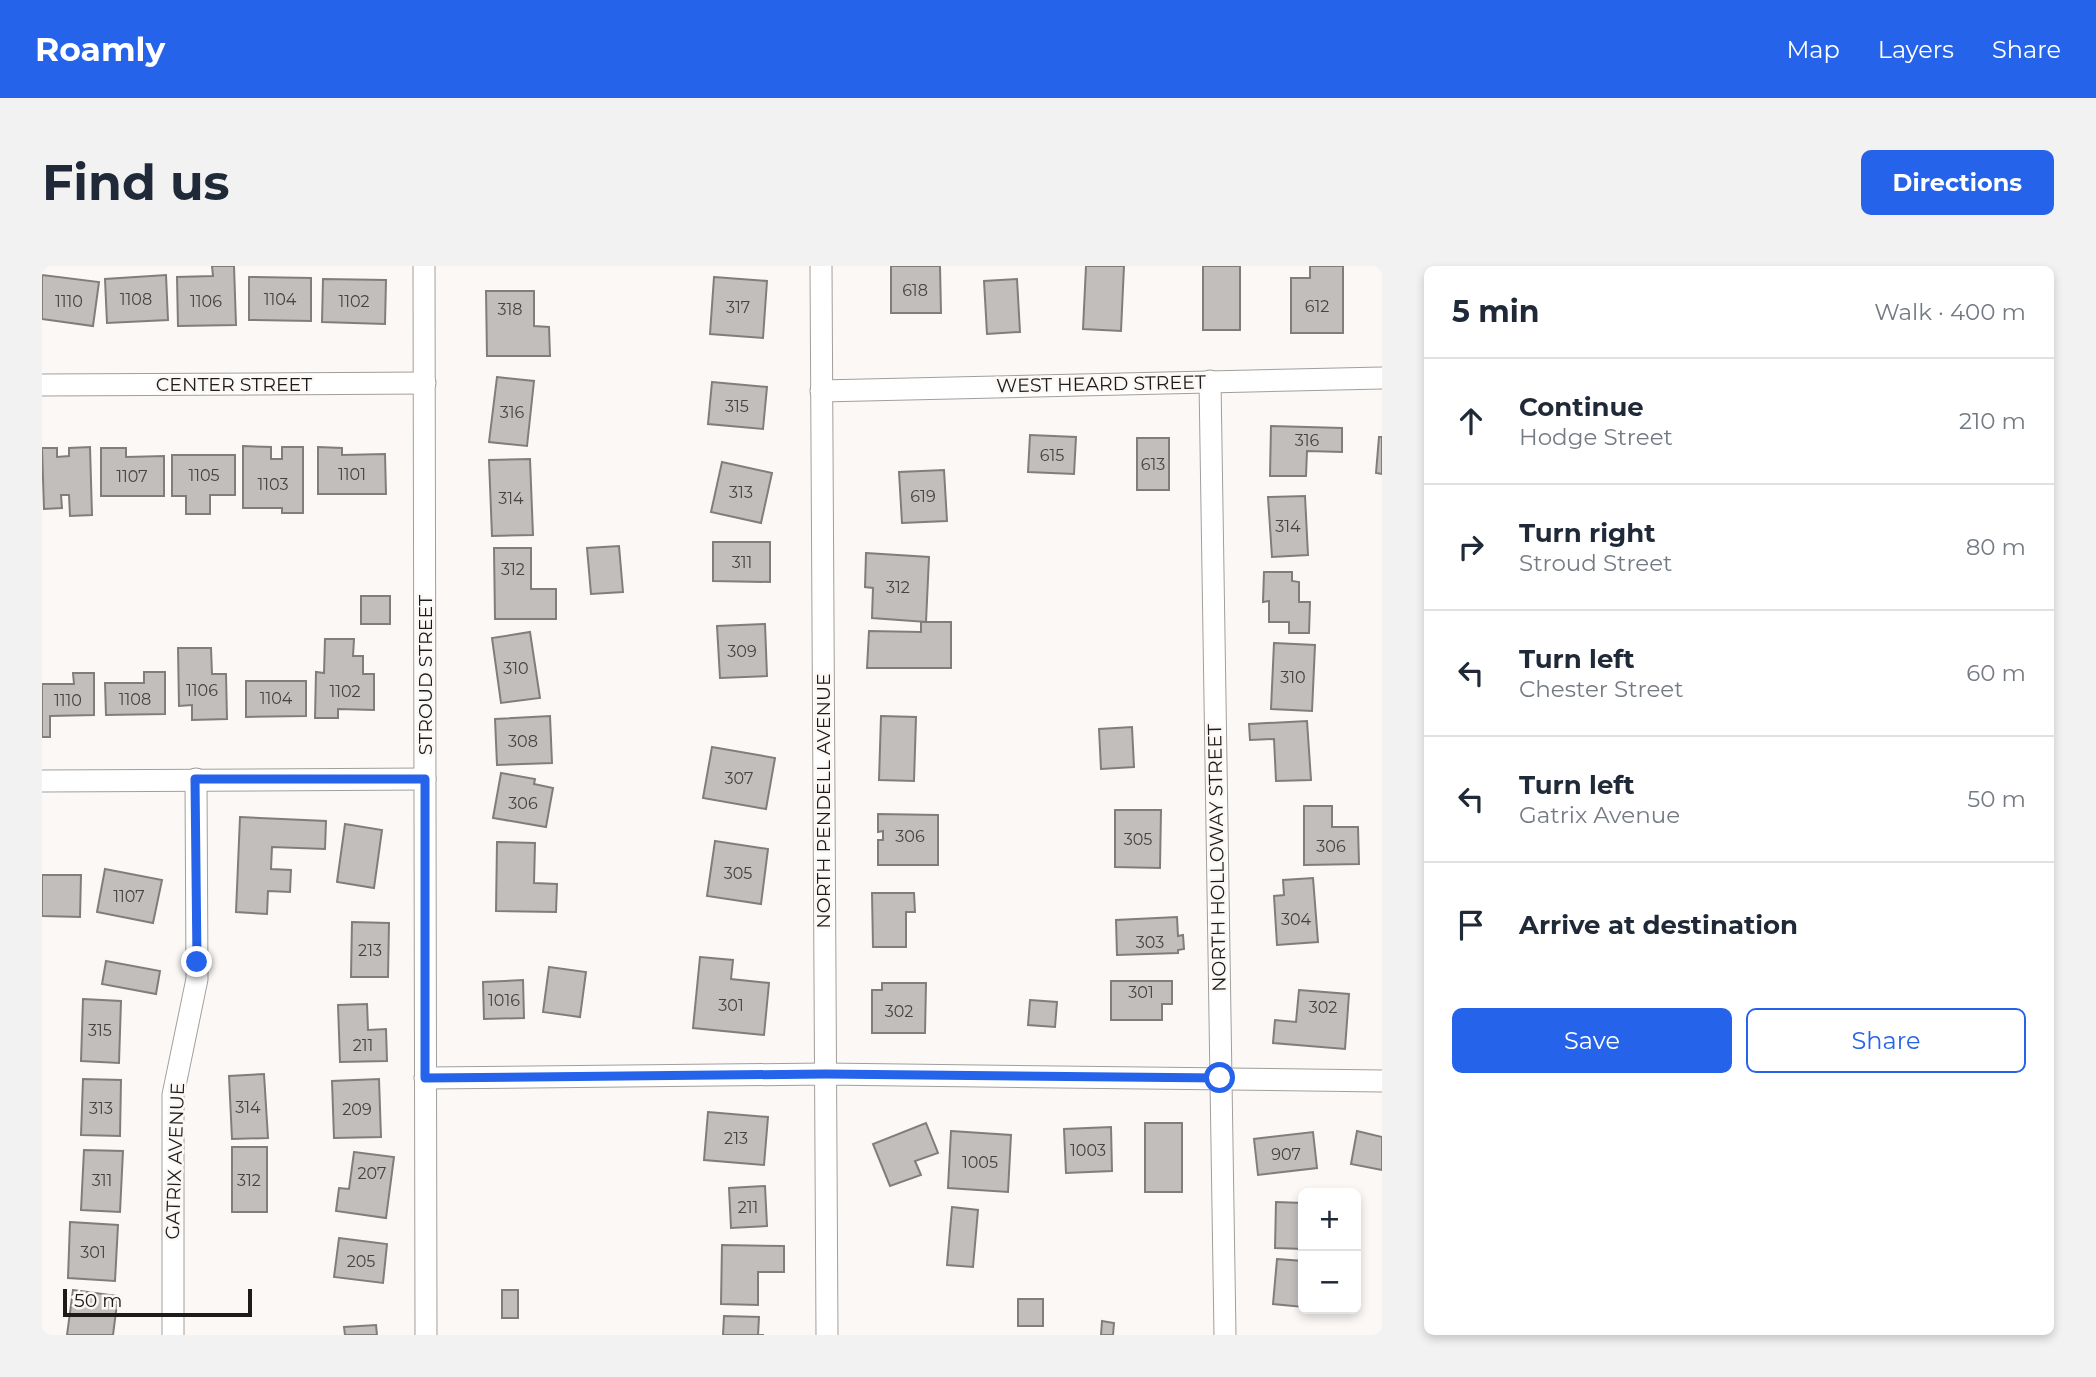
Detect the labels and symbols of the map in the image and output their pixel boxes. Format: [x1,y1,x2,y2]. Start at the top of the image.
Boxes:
house number: 618 [902,281,928,300]
house number: 1108 [120,290,152,309]
house number: 1104 [264,290,297,309]
house number: 1110 [55,292,83,311]
house number: 1106 [190,292,222,311]
house number: 1102 [338,292,370,311]
house number: 612 [1305,297,1329,316]
house number: 317 [726,298,750,317]
house number: 318 [497,300,523,319]
street label: WEST HEARD STREET [996,371,1206,397]
street label: CENTER STREET [156,373,312,396]
house number: 315 [725,397,749,416]
house number: 316 [500,403,525,422]
house number: 316 [1295,431,1320,450]
house number: 615 [1040,446,1064,465]
house number: 613 [1141,455,1165,474]
house number: 1101 [338,465,366,484]
house number: 1105 [188,466,220,485]
house number: 1107 [116,467,148,486]
house number: 1103 [257,475,289,494]
house number: 313 [729,483,753,502]
house number: 619 [910,487,936,506]
house number: 314 [498,489,524,508]
house number: 314 [1275,517,1301,536]
house number: 311 [732,553,752,572]
house number: 312 [501,560,525,579]
house number: 312 [886,578,910,597]
street label: STROUD STREET [414,595,437,755]
house number: 309 [727,642,757,661]
house number: 310 [503,659,529,678]
house number: 310 [1280,668,1306,687]
street label: NORTH PENDELL AVENUE [812,673,835,929]
house number: 1106 [186,681,218,700]
house number: 1102 [329,682,361,701]
house number: 1104 [260,689,293,708]
house number: 1108 [119,690,151,709]
house number: 1110 [54,691,82,710]
street label: NORTH HOLLOWAY STREET [1203,724,1231,992]
house number: 308 [508,732,538,751]
house number: 307 [725,769,753,788]
house number: 306 [508,794,538,813]
house number: 306 [895,827,925,846]
house number: 305 [1124,830,1152,849]
house number: 306 [1316,837,1346,856]
house number: 305 [724,864,752,883]
house number: 1107 [113,887,145,906]
house number: 304 [1281,910,1312,929]
house number: 303 [1136,933,1164,952]
house number: 213 [358,941,382,960]
route end [181,946,212,977]
house number: 301 [1128,983,1154,1002]
house number: 1016 [488,991,520,1010]
house number: 301 [718,996,744,1015]
house number: 302 [1309,998,1337,1017]
house number: 302 [885,1002,913,1021]
house number: 315 [88,1021,112,1040]
house number: 211 [353,1036,373,1055]
route start [1204,1062,1235,1093]
street label: GATRIX AVENUE [161,1082,189,1240]
house number: 314 [235,1098,261,1117]
house number: 313 [89,1099,113,1118]
house number: 209 [342,1100,372,1119]
house number: 213 [724,1129,748,1148]
house number: 1003 [1070,1141,1106,1160]
house number: 907 [1271,1145,1301,1164]
house number: 1005 [962,1153,998,1172]
house number: 207 [358,1164,386,1183]
house number: 311 [92,1171,112,1190]
house number: 312 [237,1171,261,1190]
house number: 211 [738,1198,758,1217]
house number: 301 [80,1243,106,1262]
house number: 205 [347,1252,375,1271]
scale bar [63,1286,252,1318]

